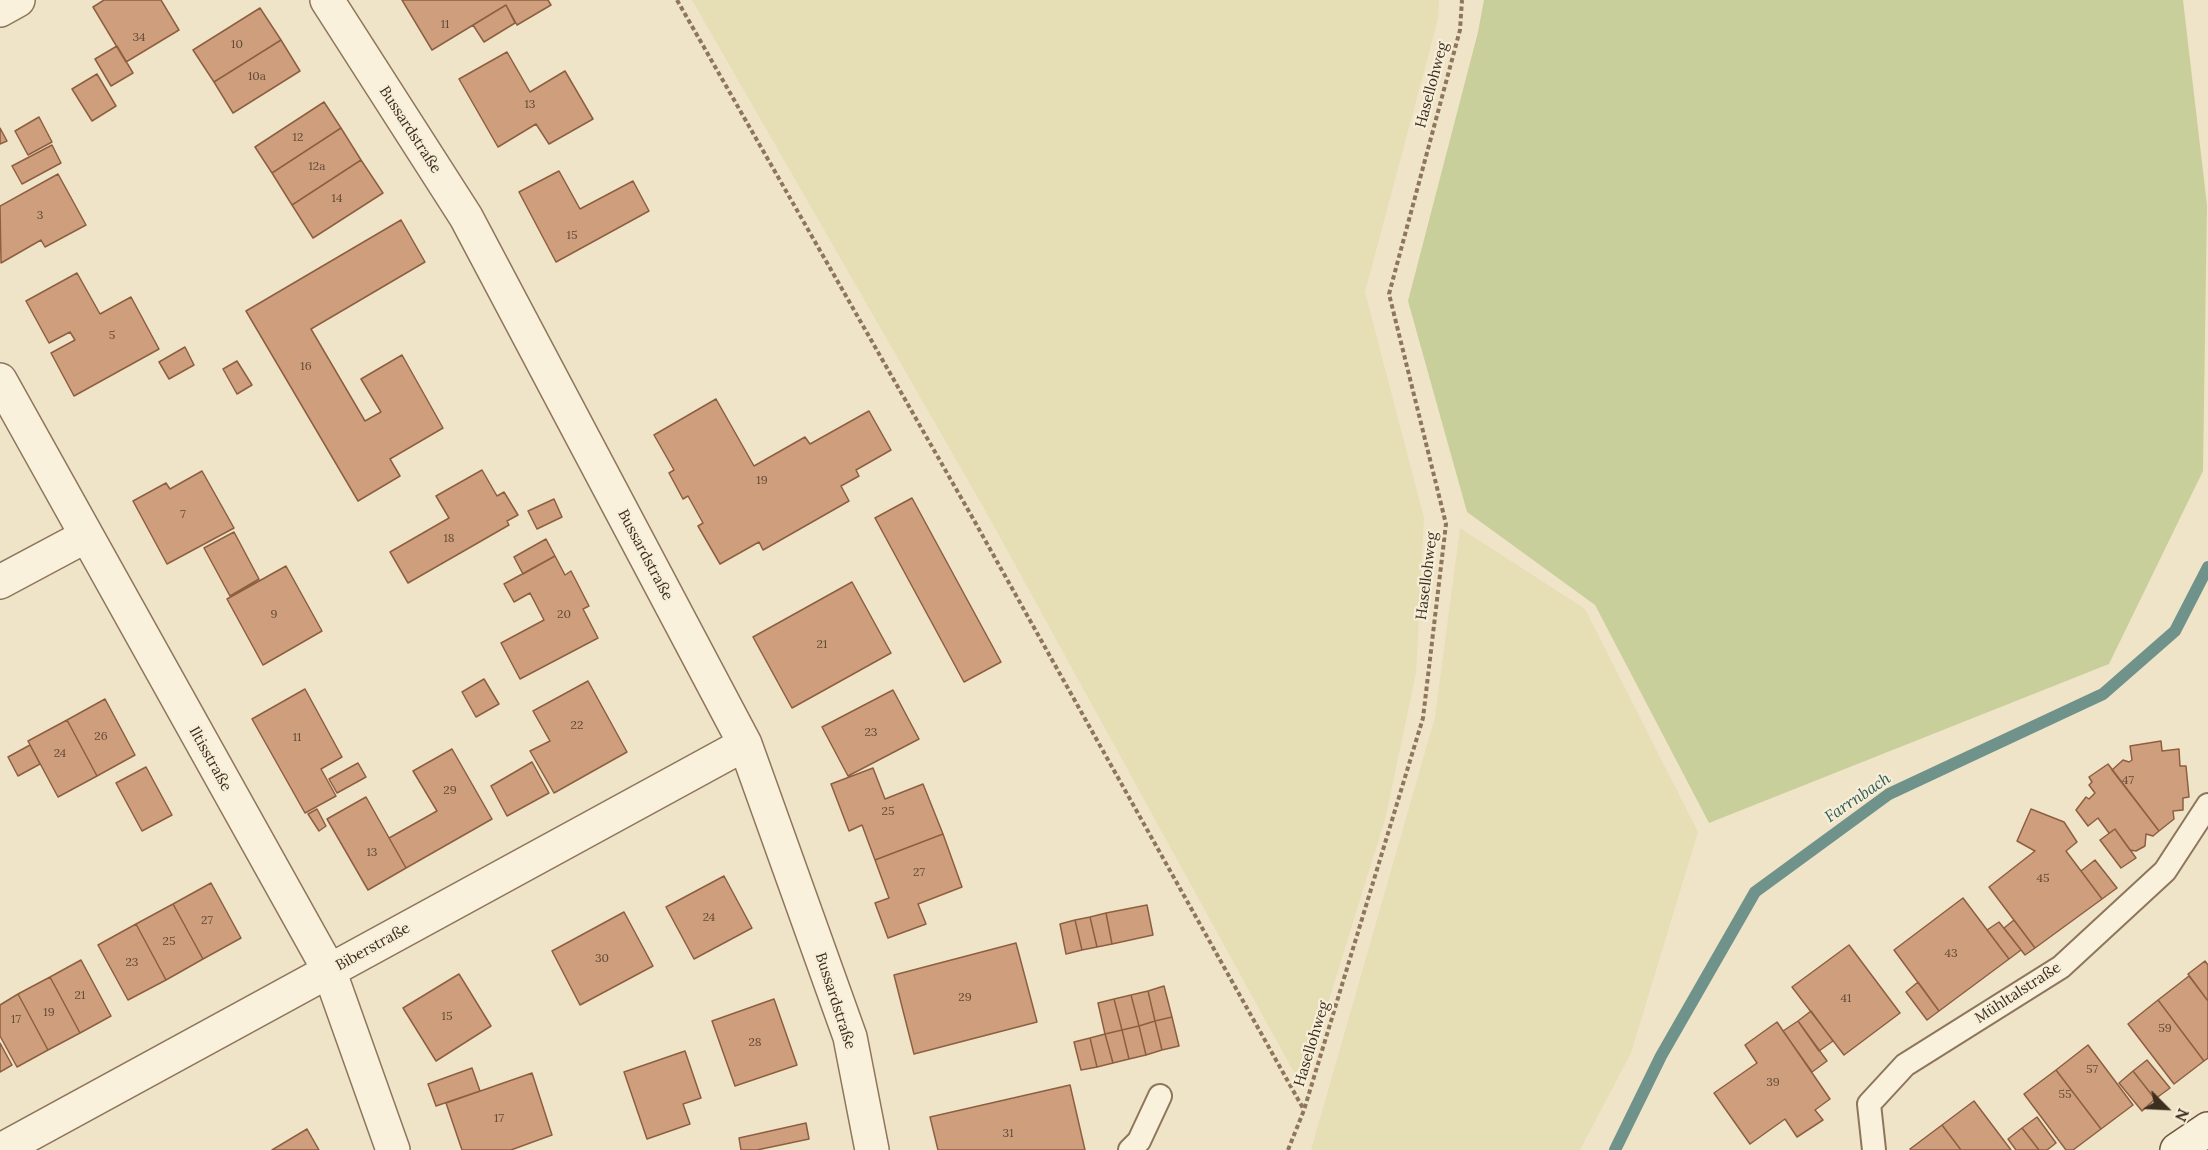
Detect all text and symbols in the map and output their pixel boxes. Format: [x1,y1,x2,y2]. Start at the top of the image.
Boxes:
house number: 11 [441,18,449,32]
house number: 34 [132,31,146,45]
house number: 10 [231,38,243,52]
street label: Hasellohweg [1412,40,1452,130]
house number: 10a [248,70,266,84]
street label: Bussardstraße [375,83,445,177]
house number: 13 [524,98,536,112]
house number: 12 [293,131,303,145]
house number: 12a [308,160,326,174]
house number: 14 [332,192,342,206]
house number: 3 [37,209,43,223]
house number: 15 [567,229,577,243]
house number: 5 [109,329,115,343]
house number: 16 [300,360,312,374]
house number: 19 [756,474,768,488]
street label: Bussardstraße [613,506,677,604]
house number: 7 [180,508,186,522]
street label: Hasellohweg [1413,531,1441,621]
house number: 18 [443,532,455,546]
house number: 9 [271,608,277,622]
house number: 20 [557,608,571,622]
house number: 21 [817,638,827,652]
house number: 22 [571,719,583,733]
street label: Iltisstraße [185,723,235,795]
house number: 23 [865,726,877,740]
house number: 26 [94,730,108,744]
house number: 11 [293,731,301,745]
house number: 24 [54,747,66,761]
water label: Farrnbach [1822,769,1894,827]
house number: 47 [2122,774,2134,788]
house number: 29 [443,784,457,798]
house number: 25 [882,805,894,819]
house number: 13 [366,846,378,860]
house number: 27 [913,866,925,880]
house number: 45 [2036,872,2050,886]
house number: 24 [703,911,715,925]
house number: 27 [201,914,213,928]
street label: Biberstraße [333,919,413,975]
house number: 25 [163,935,175,949]
house number: 43 [1944,947,1958,961]
street label: Bussardstraße [811,950,859,1052]
house number: 30 [595,952,609,966]
house number: 23 [126,956,138,970]
street label: Mühltalstraße [1972,959,2064,1027]
house number: 21 [75,989,85,1003]
house number: 29 [958,991,972,1005]
house number: 41 [1841,992,1851,1006]
street label: Hasellohweg [1290,999,1334,1089]
house number: 19 [43,1006,55,1020]
house number: 15 [442,1010,452,1024]
house number: 17 [11,1013,21,1027]
house number: 59 [2158,1022,2172,1036]
house number: 28 [748,1036,762,1050]
house number: 57 [2086,1063,2098,1077]
house number: 39 [1766,1076,1780,1090]
north arrow [2136,1078,2196,1138]
house number: 55 [2058,1088,2072,1102]
text: N [2171,1106,2194,1125]
house number: 17 [494,1112,504,1126]
house number: 31 [1002,1127,1014,1141]

